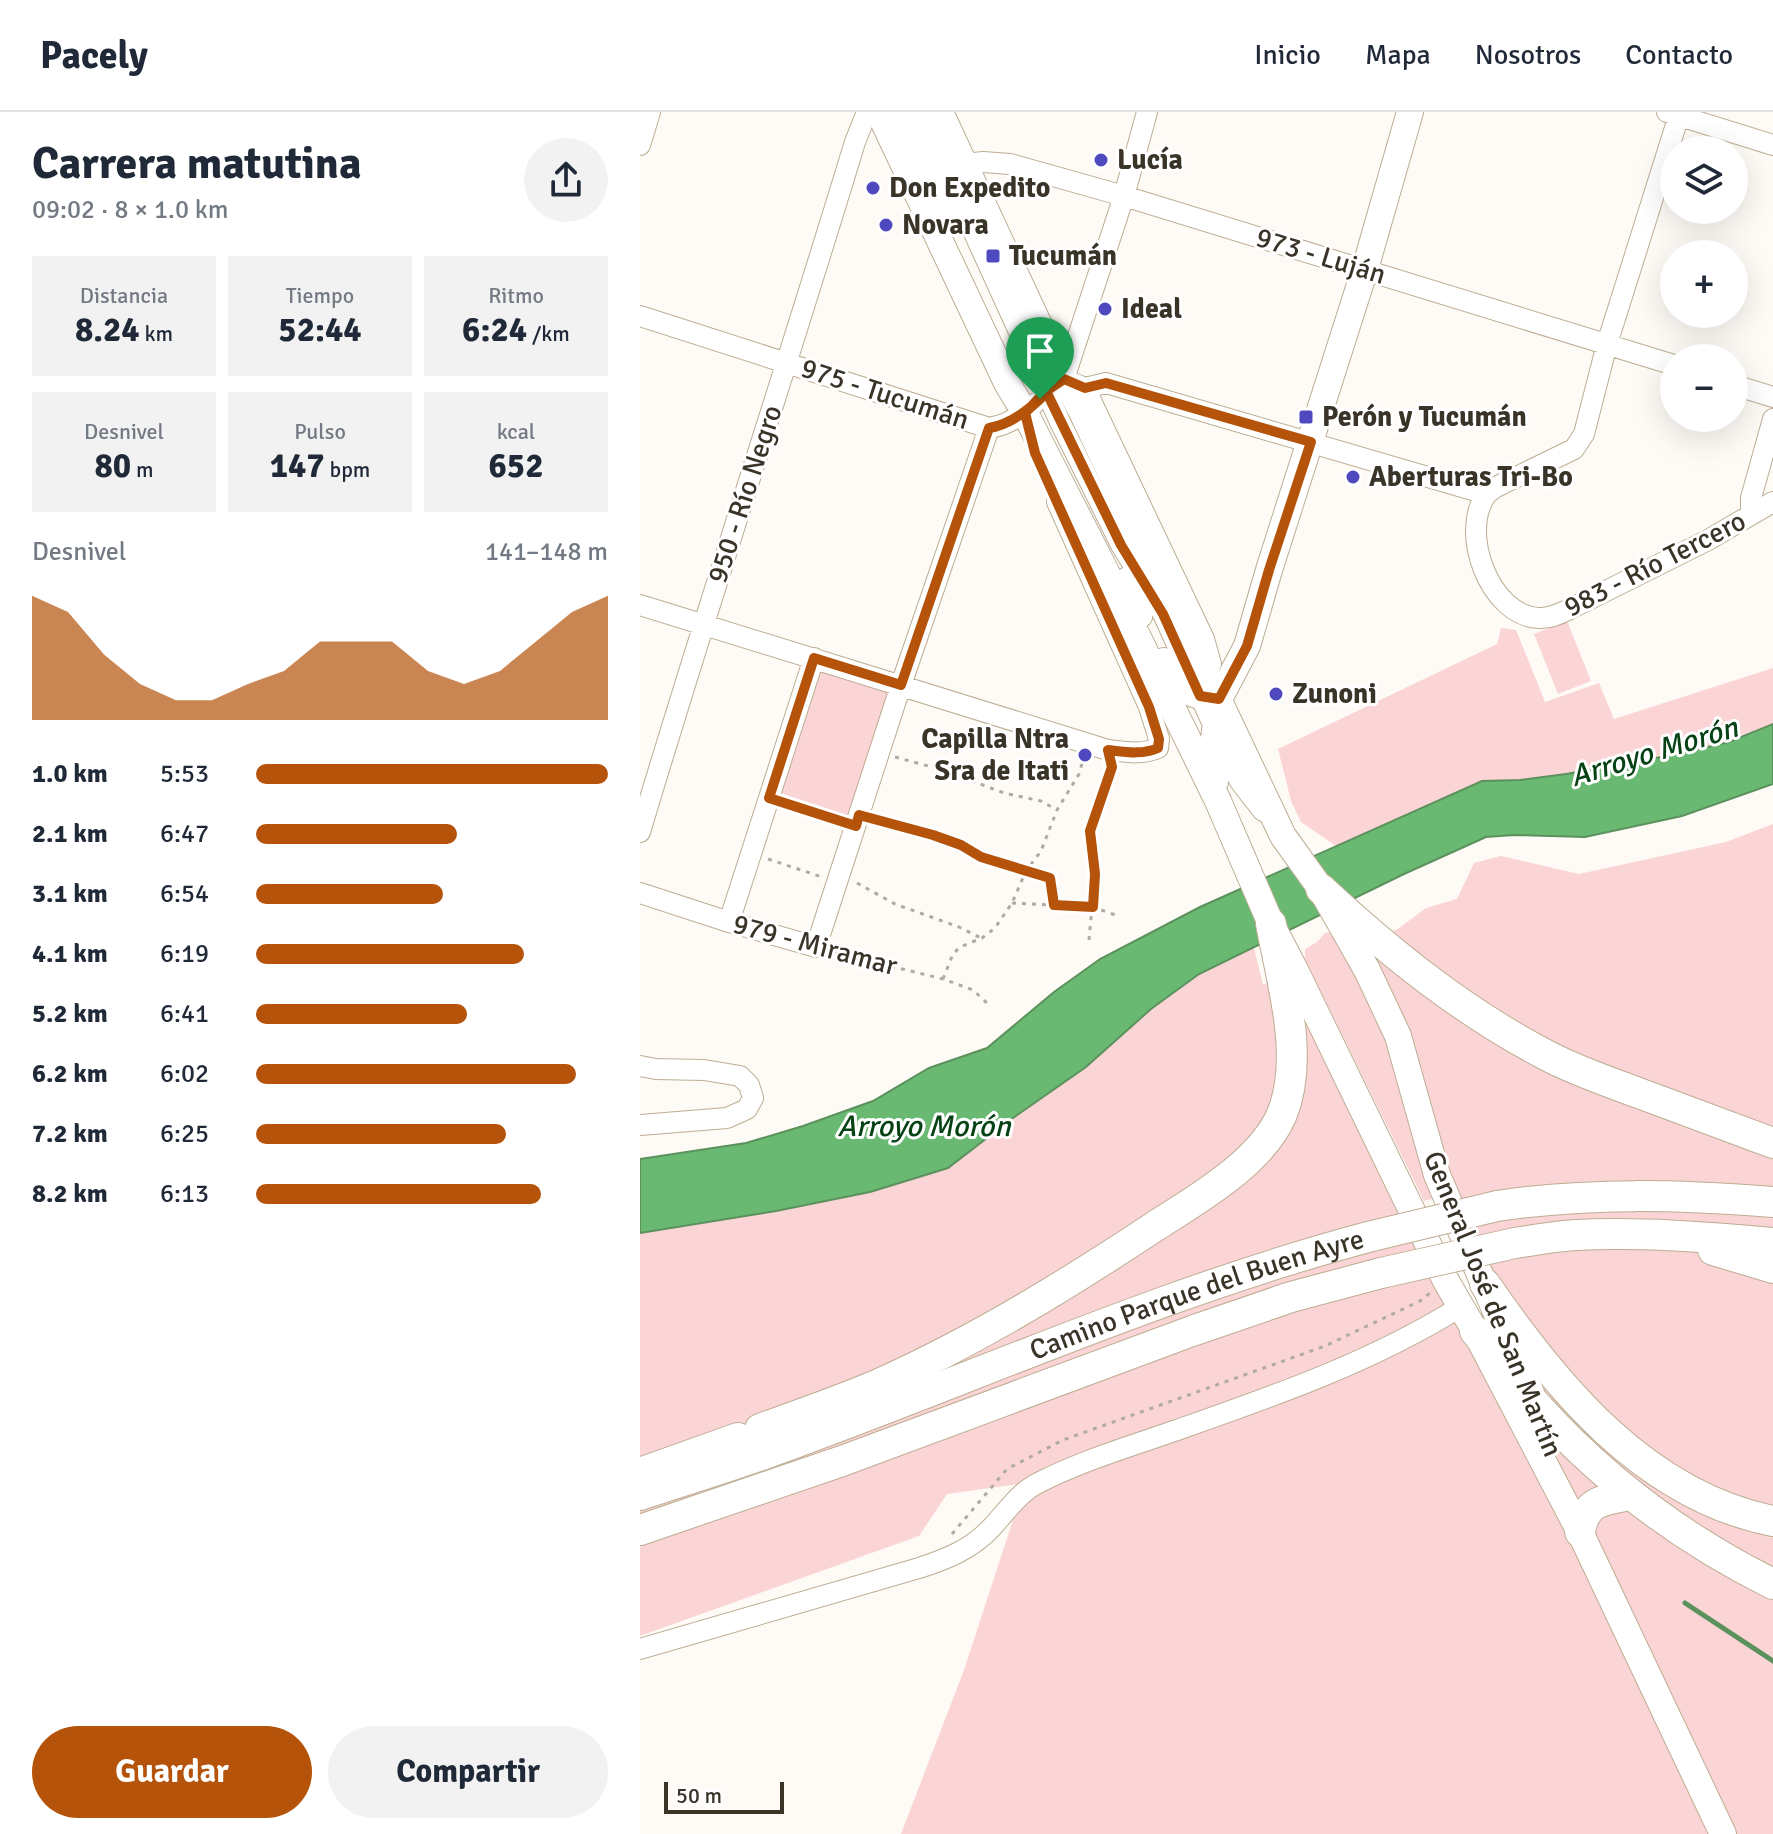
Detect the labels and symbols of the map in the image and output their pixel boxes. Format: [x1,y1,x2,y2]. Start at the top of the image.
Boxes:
place label: Lucía [1117,143,1183,177]
marker: Lucía [1092,151,1110,169]
place label: Don Expedito [889,171,1050,205]
marker: Don Expedito [864,179,882,197]
place label: Novara [902,208,989,242]
marker: Novara [877,216,895,234]
street label: 973 - Luján [1252,220,1390,292]
place label: Tucumán [1009,239,1117,273]
marker: Tucumán [984,247,1002,265]
place label: Ideal [1121,292,1182,326]
marker: Ideal [1096,300,1114,318]
pin [1006,317,1074,399]
street label: 975 - Tucumán [797,351,973,437]
place label: Perón y Tucumán [1322,400,1527,434]
street label: 950 - Río Negro [700,401,790,587]
marker: Perón y Tucumán [1297,408,1315,426]
place label: Aberturas Tri-Bo [1369,460,1573,494]
marker: Aberturas Tri-Bo [1344,468,1362,486]
street label: 983 - Río Tercero [1559,504,1751,624]
place label: Zunoni [1292,677,1377,711]
marker: Zunoni [1267,685,1285,703]
water label: Arroyo Morón [1566,709,1744,795]
place label: Capilla Ntra Sra de Itati [921,722,1069,788]
marker: Capilla Ntra Sra de Itati [1076,746,1094,764]
street label: 979 - Miramar [729,907,902,983]
water label: Arroyo Morón [837,1108,1012,1145]
street label: General José de San Martín [1416,1146,1570,1462]
street label: Camino Parque del Buen Ayre [1025,1222,1368,1368]
scale bar [664,1778,784,1814]

